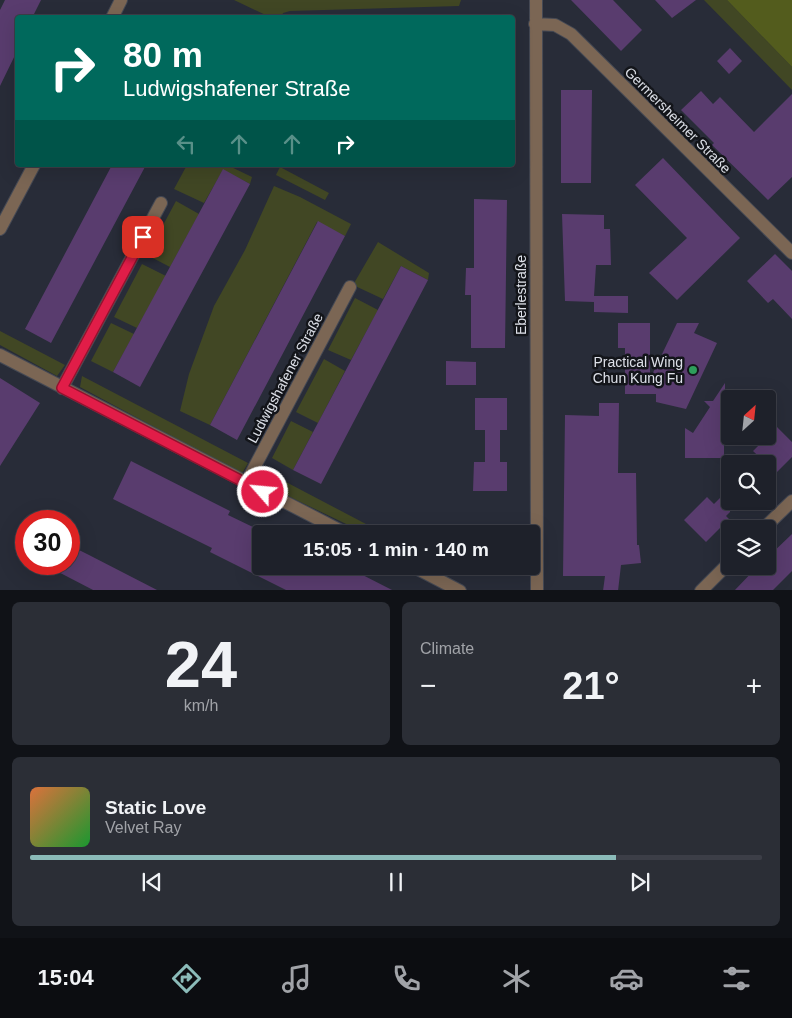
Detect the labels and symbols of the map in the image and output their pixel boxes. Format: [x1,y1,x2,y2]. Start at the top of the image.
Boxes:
street label: Germersheimer Straße [622,64,734,176]
pin [122,216,164,258]
street label: Eberlestraße [513,255,529,335]
street label: Ludwigshafener Straße [244,310,326,446]
place label: Practical Wing Chun Kung Fu [593,354,683,386]
marker: Practical Wing Chun Kung Fu [687,364,699,376]
north arrow [721,390,776,445]
position arrow [236,465,288,517]
speed limit sign: 30 [15,510,80,575]

